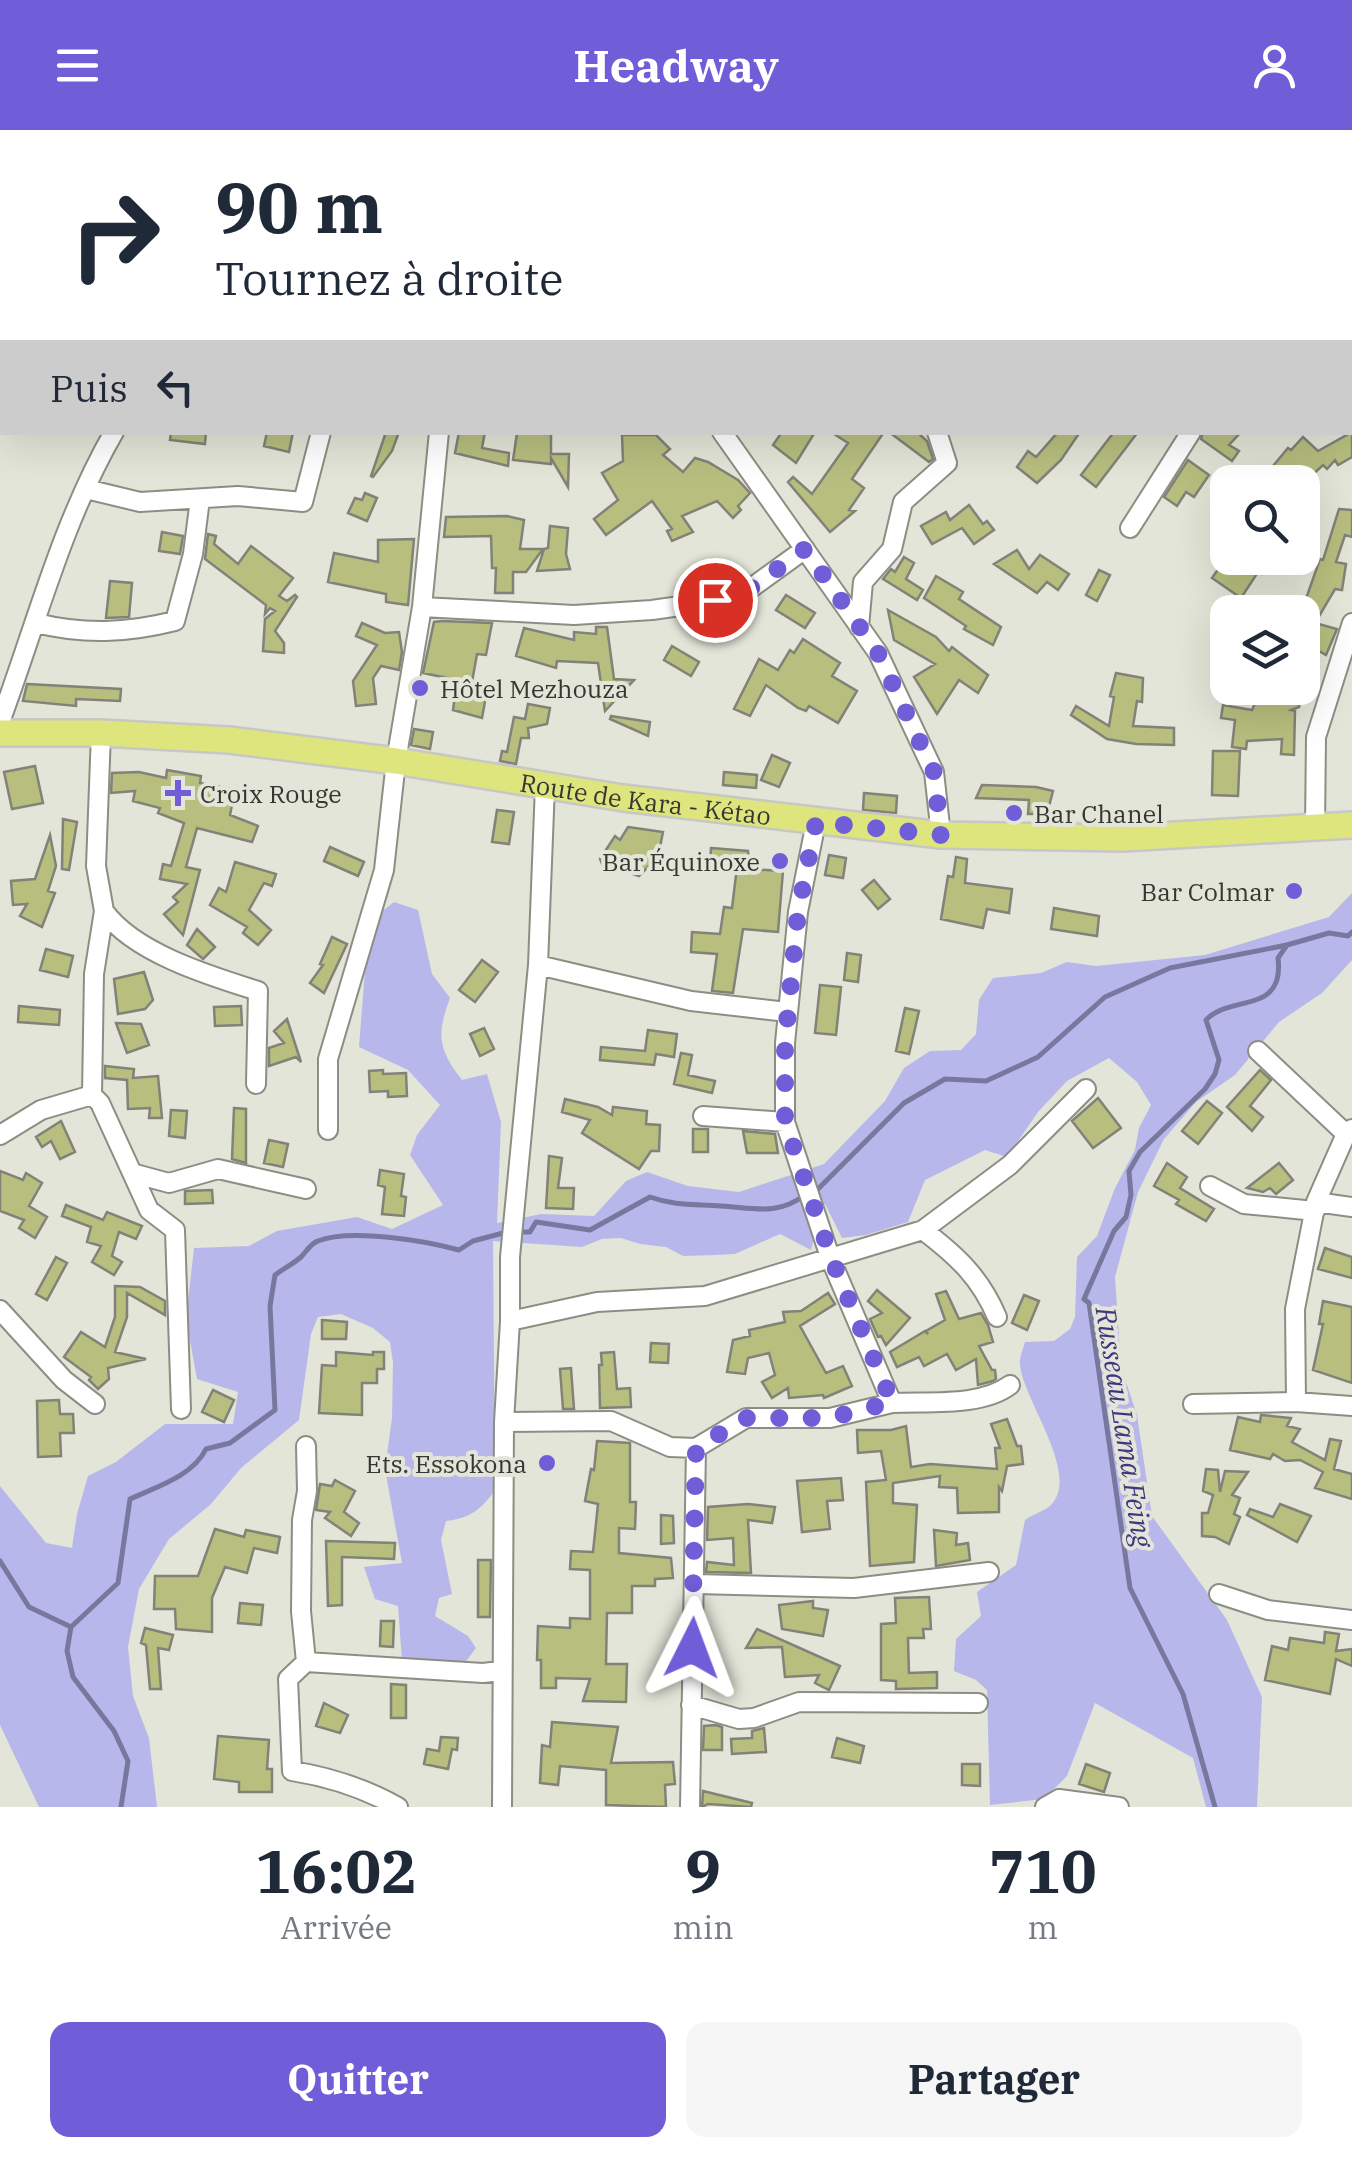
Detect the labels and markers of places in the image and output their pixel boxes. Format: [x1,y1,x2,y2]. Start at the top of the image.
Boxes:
pin [673,558,758,643]
place label: Hôtel Mezhouza [440,672,629,705]
marker: Hôtel Mezhouza [409,677,431,699]
place label: Croix Rouge [200,777,342,810]
marker: Croix Rouge [165,780,191,806]
place label: Bar Chanel [1034,797,1164,830]
marker: Bar Chanel [1003,802,1025,824]
place label: Bar Équinoxe [602,845,760,878]
marker: Bar Équinoxe [769,850,791,872]
place label: Bar Colmar [1141,875,1274,908]
marker: Bar Colmar [1283,880,1305,902]
place label: Ets. Essokona [366,1447,527,1480]
marker: Ets. Essokona [536,1452,558,1474]

